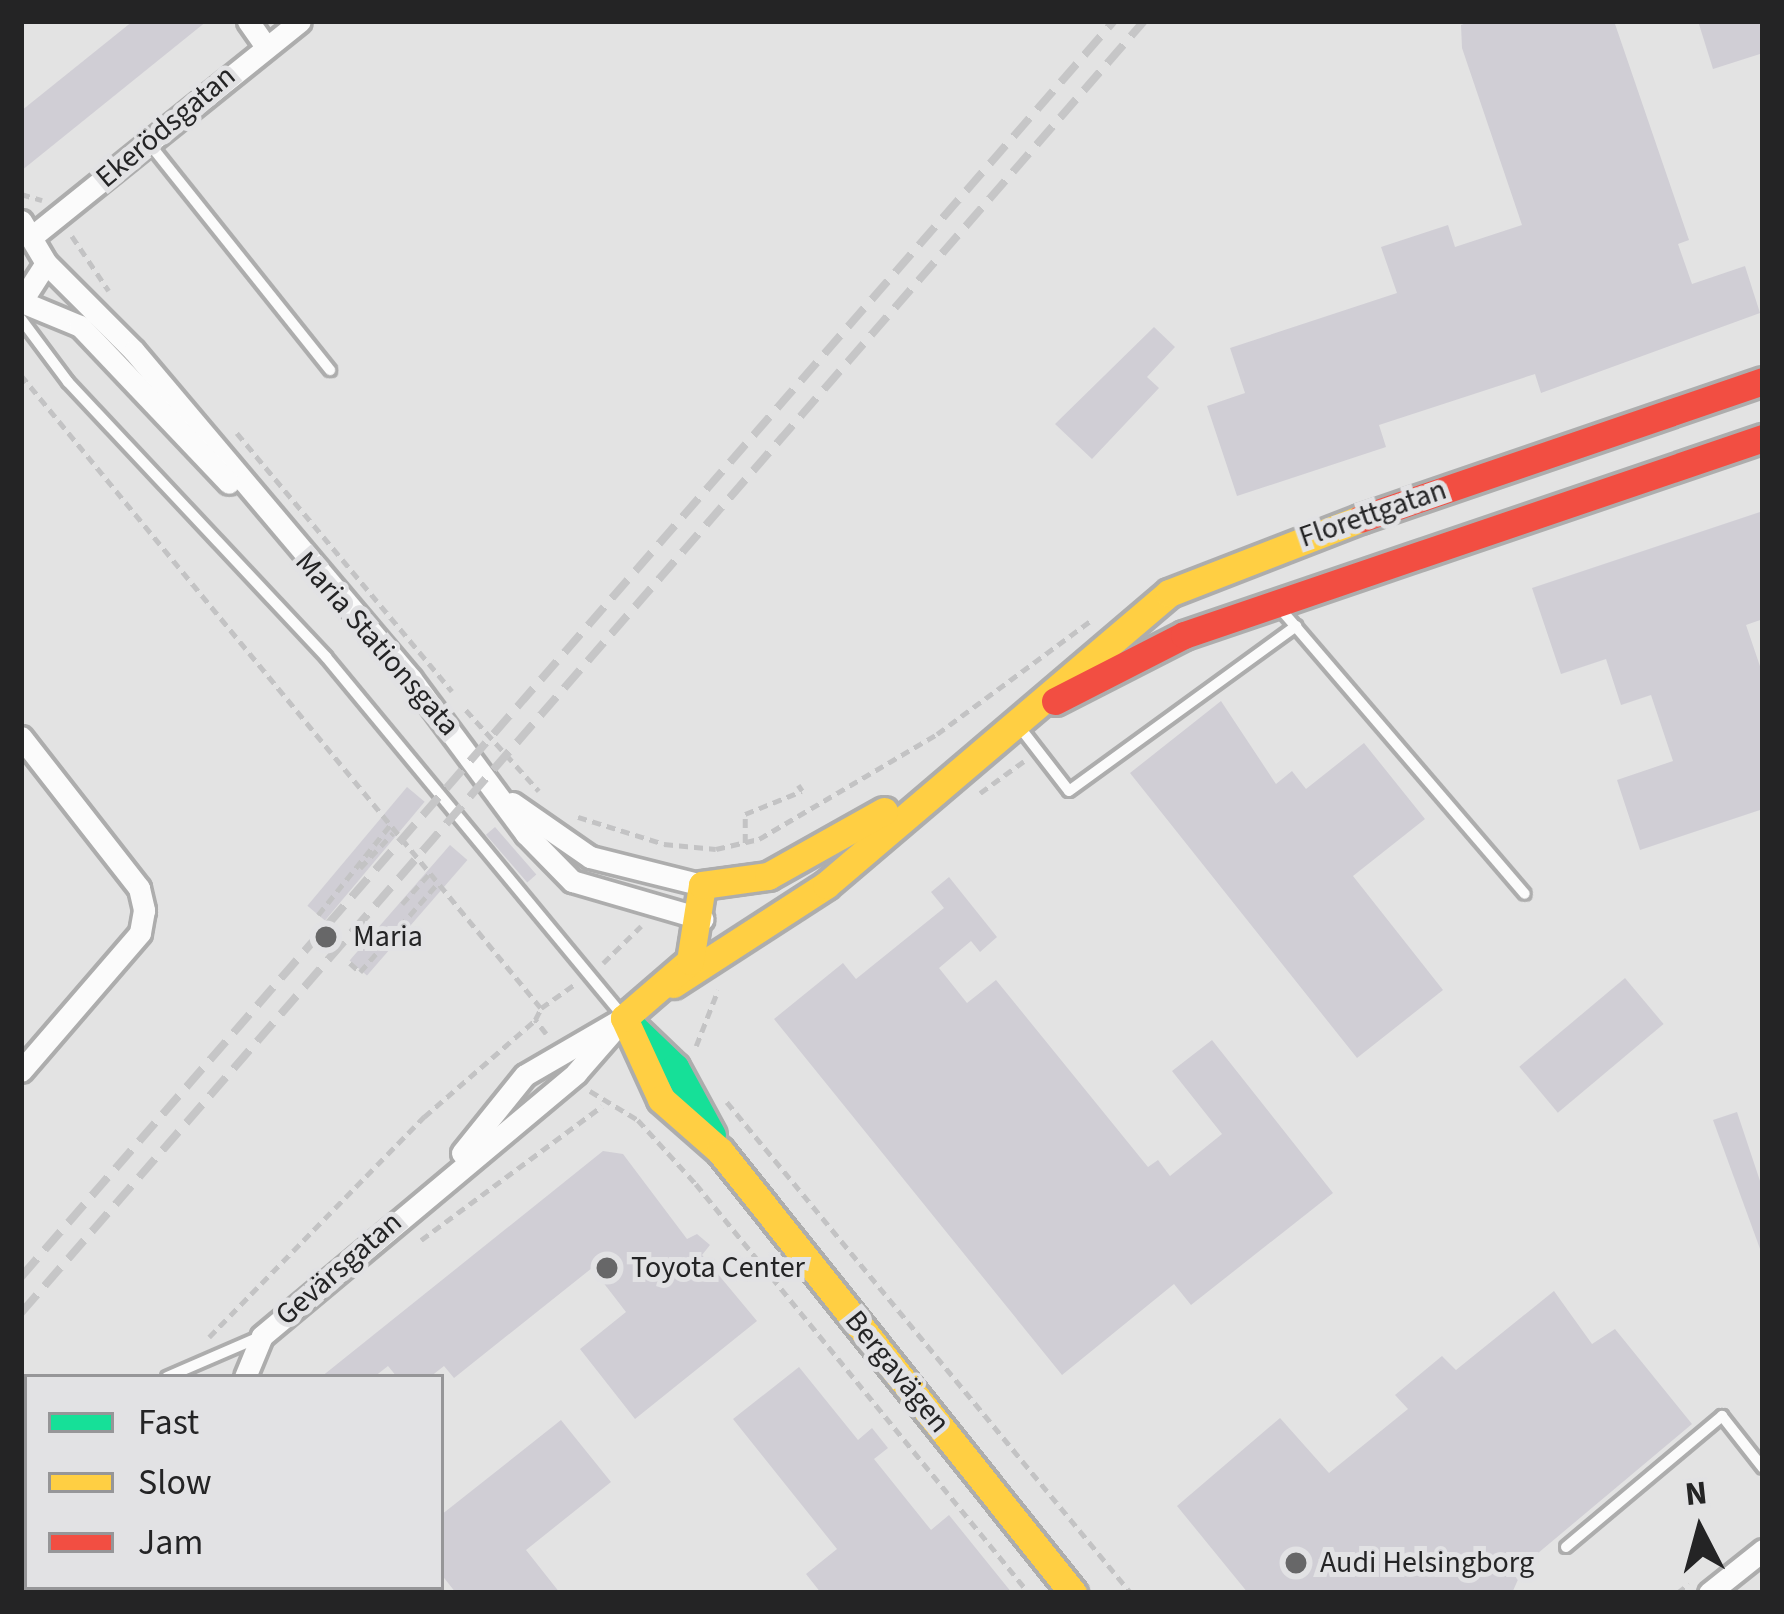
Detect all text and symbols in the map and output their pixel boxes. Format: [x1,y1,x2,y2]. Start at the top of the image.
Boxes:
street label: Ekerödsgatan [89,58,243,196]
street label: Florettgatan [1295,472,1451,556]
street label: Maria Stationsgata [287,545,467,743]
place label: Maria [353,919,423,955]
marker: Maria [310,921,342,953]
street label: Gevärsgatan [269,1204,409,1334]
place label: Toyota Center [631,1250,805,1286]
marker: Toyota Center [594,1255,620,1281]
street label: Bergavägen [837,1304,957,1440]
legend [24,1374,444,1590]
text: Fast [138,1397,199,1448]
text: Slow [138,1457,212,1508]
text: N [1683,1469,1710,1518]
north arrow [1640,1470,1760,1590]
text: Jam [138,1517,203,1568]
place label: Audi Helsingborg [1320,1545,1534,1581]
marker: Audi Helsingborg [1283,1550,1309,1576]

